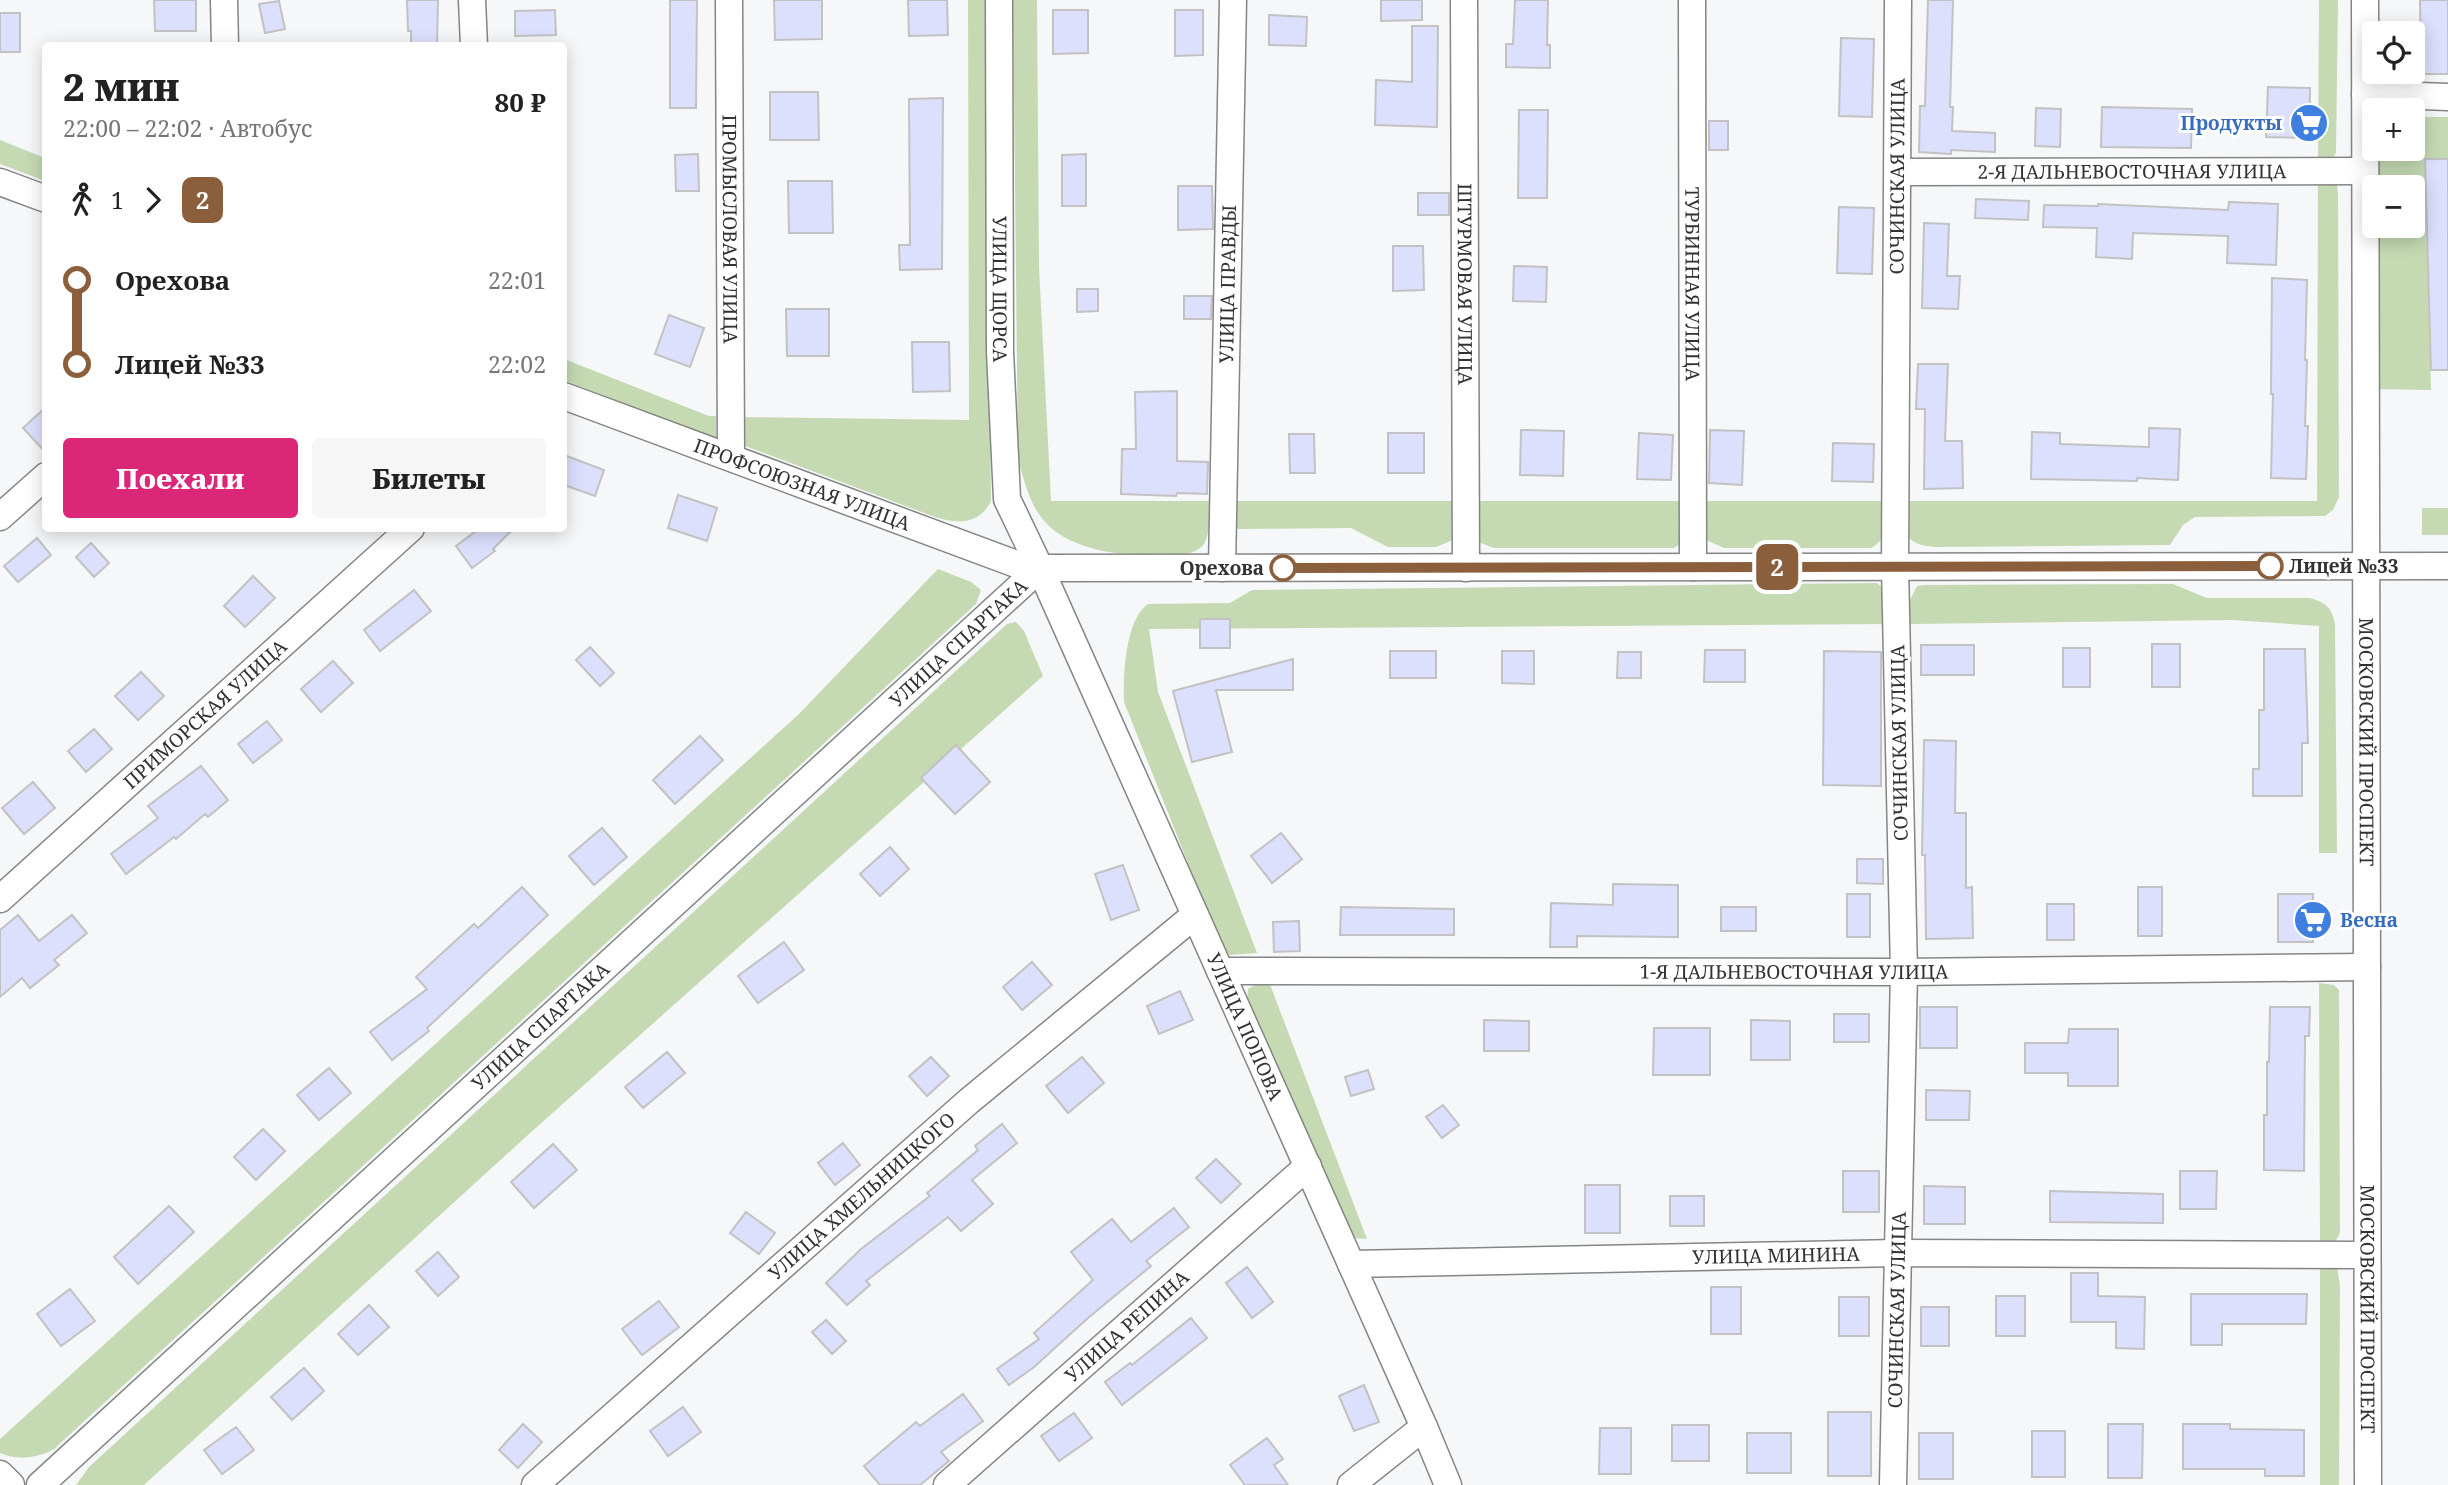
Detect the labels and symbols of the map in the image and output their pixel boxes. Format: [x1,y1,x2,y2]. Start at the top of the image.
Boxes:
street label: СОЧИНСКАЯ УЛИЦА [1884,77,1911,275]
supermarket icon: Продукты [2288,102,2330,144]
place label: Продукты [2181,110,2282,136]
street label: ПРОМЫСЛОВАЯ УЛИЦА [717,114,744,344]
street label: 2-Я ДАЛЬНЕВОСТОЧНАЯ УЛИЦА [1978,158,2287,185]
street label: ШТУРМОВАЯ УЛИЦА [1452,183,1478,385]
street label: ТУРБИННАЯ УЛИЦА [1679,187,1706,382]
street label: УЛИЦА ПРАВДЫ [1213,204,1242,364]
street label: УЛИЦА ЩОРСА [987,216,1013,363]
street label: ПРОФСОЮЗНАЯ УЛИЦА [690,432,915,537]
line badge: 2 [1754,544,1800,590]
marker: Лицей №33 [2257,553,2283,579]
place label: Лицей №33 [2289,553,2398,579]
place label: Орехова [1180,555,1264,581]
marker: Орехова [1270,555,1296,581]
street label: УЛИЦА СПАРТАКА [884,573,1033,713]
street label: МОСКОВСКИЙ ПРОСПЕКТ [2353,618,2380,867]
street label: ПРИМОРСКАЯ УЛИЦА [118,633,293,795]
street label: СОЧИНСКАЯ УЛИЦА [1884,644,1914,841]
supermarket icon: Весна [2292,899,2334,941]
place label: Весна [2340,907,2398,933]
street label: УЛИЦА ПОПОВА [1201,949,1290,1105]
street label: УЛИЦА СПАРТАКА [466,956,615,1096]
street label: 1-Я ДАЛЬНЕВОСТОЧНАЯ УЛИЦА [1640,959,1949,985]
street label: УЛИЦА ХМЕЛЬНИЦКОГО [763,1106,960,1286]
street label: МОСКОВСКИЙ ПРОСПЕКТ [2354,1185,2381,1434]
street label: СОЧИНСКАЯ УЛИЦА [1882,1211,1912,1409]
street label: УЛИЦА МИНИНА [1692,1241,1861,1270]
street label: УЛИЦА РЕПИНА [1059,1264,1195,1388]

